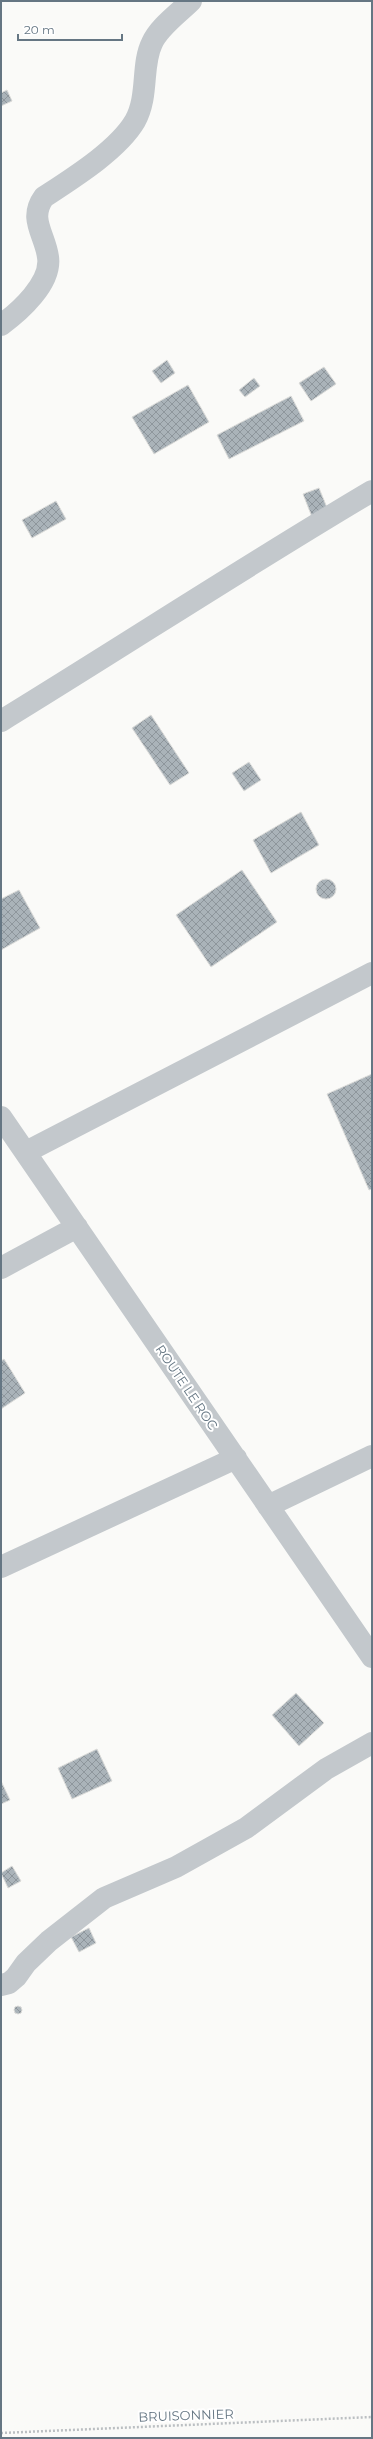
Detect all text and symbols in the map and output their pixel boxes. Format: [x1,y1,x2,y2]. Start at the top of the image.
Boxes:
scale bar [18,16,122,42]
text: 20 m [24,22,55,37]
street label: ROUTE LE ROC [153,1341,221,1433]
street label: BRUISONNIER [138,2405,234,2425]

